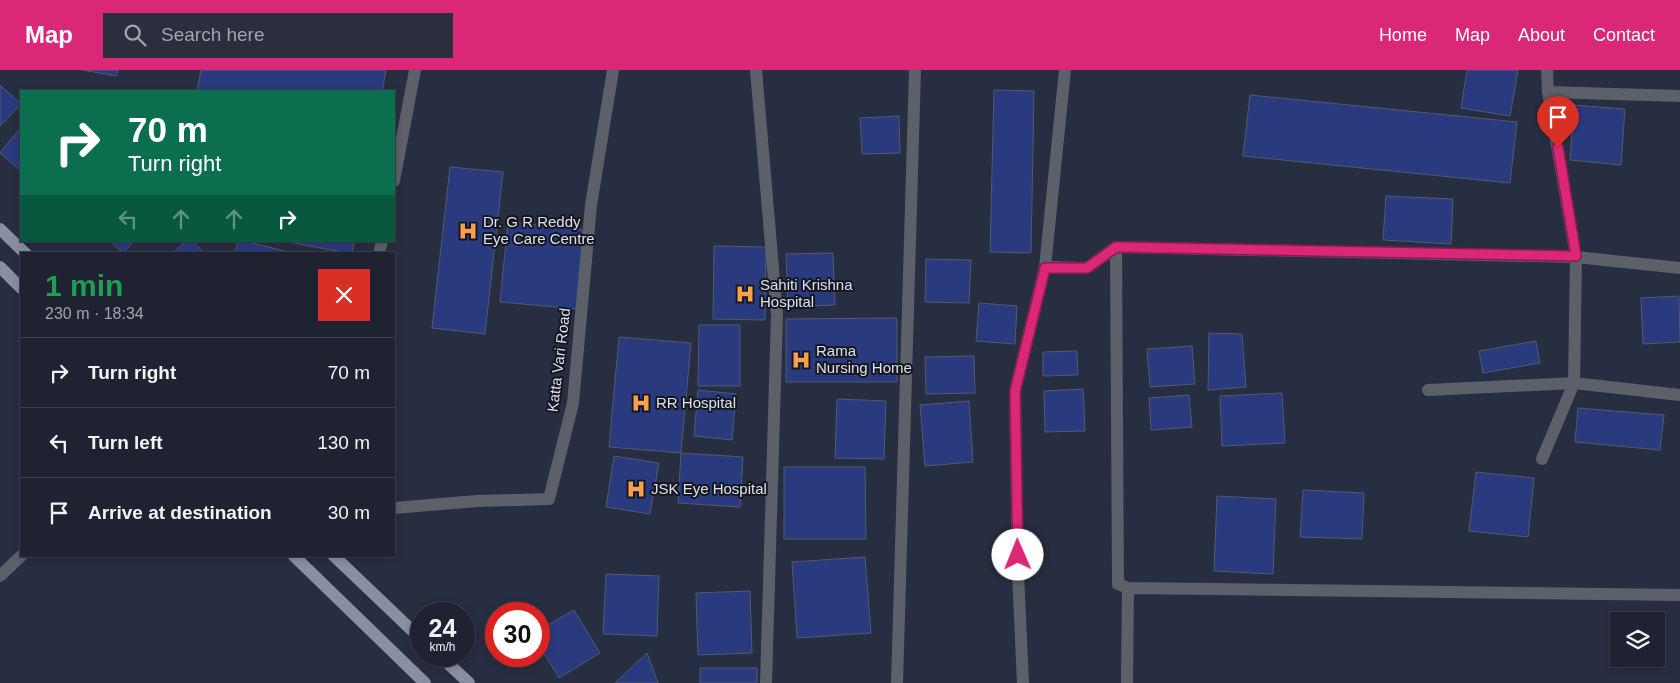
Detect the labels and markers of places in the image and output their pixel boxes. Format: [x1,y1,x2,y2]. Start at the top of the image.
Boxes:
pin [1537,96,1579,147]
place label: Dr. G R Reddy Eye Care Centre [483,213,595,247]
hospital icon: Dr. G R Reddy Eye Care Centre [457,220,479,242]
place label: Sahiti Krishna Hospital [760,276,853,310]
hospital icon: Sahiti Krishna Hospital [734,283,756,305]
place label: Rama Nursing Home [816,342,912,376]
hospital icon: Rama Nursing Home [790,349,812,371]
hospital icon: RR Hospital [630,392,652,414]
place label: RR Hospital [656,394,736,411]
hospital icon: JSK Eye Hospital [625,478,647,500]
place label: JSK Eye Hospital [651,480,767,497]

